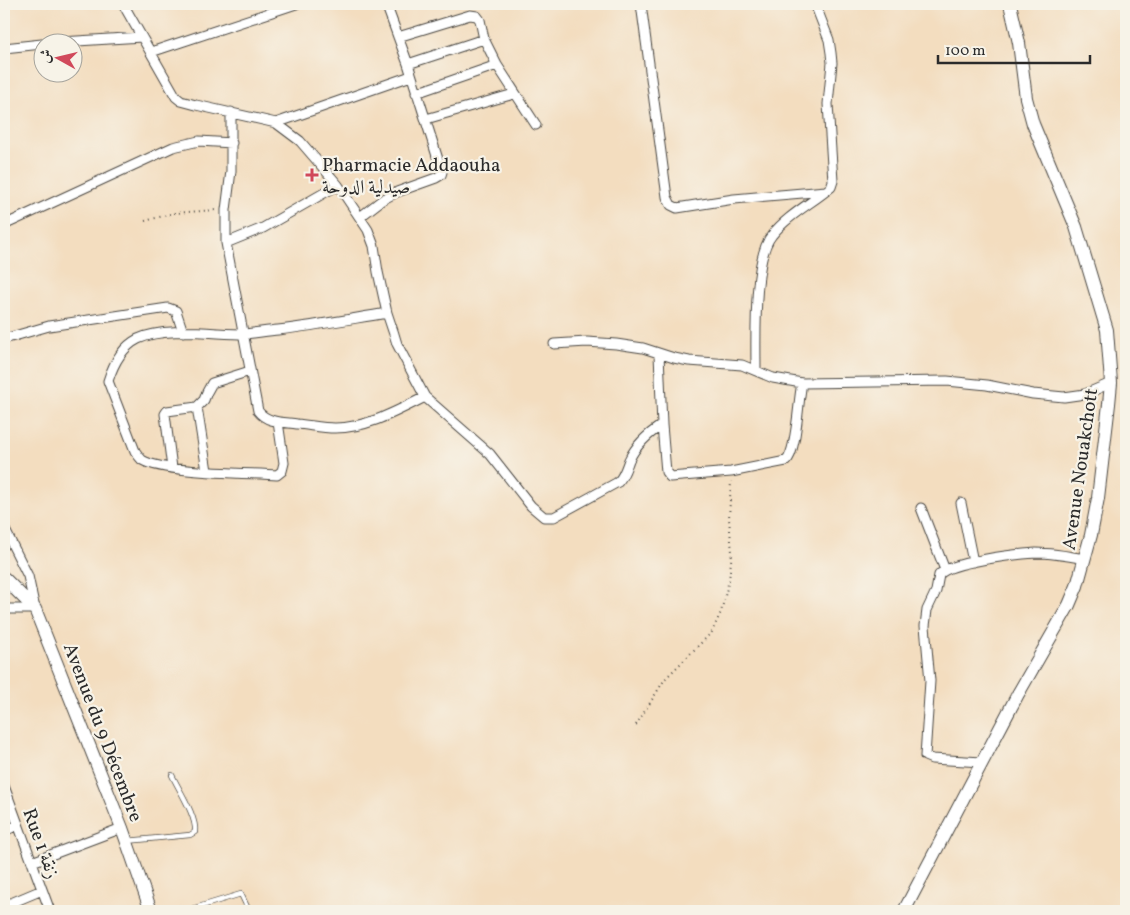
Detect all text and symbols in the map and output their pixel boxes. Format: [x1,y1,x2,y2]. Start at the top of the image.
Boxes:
north arrow [32,32,82,82]
scale bar [938,32,1090,64]
text: 100 m [945,41,985,62]
text: ش [36,48,57,65]
place label: Pharmacie Addaouha صيدلية الدوحة [322,153,501,201]
marker: Pharmacie Addaouha صيدلية الدوحة [306,169,318,181]
street label: Avenue Nouakchott [1057,386,1105,552]
street label: Avenue du 9 Décembre [56,640,148,826]
street label: Rue 1 زنقة [15,805,65,883]

